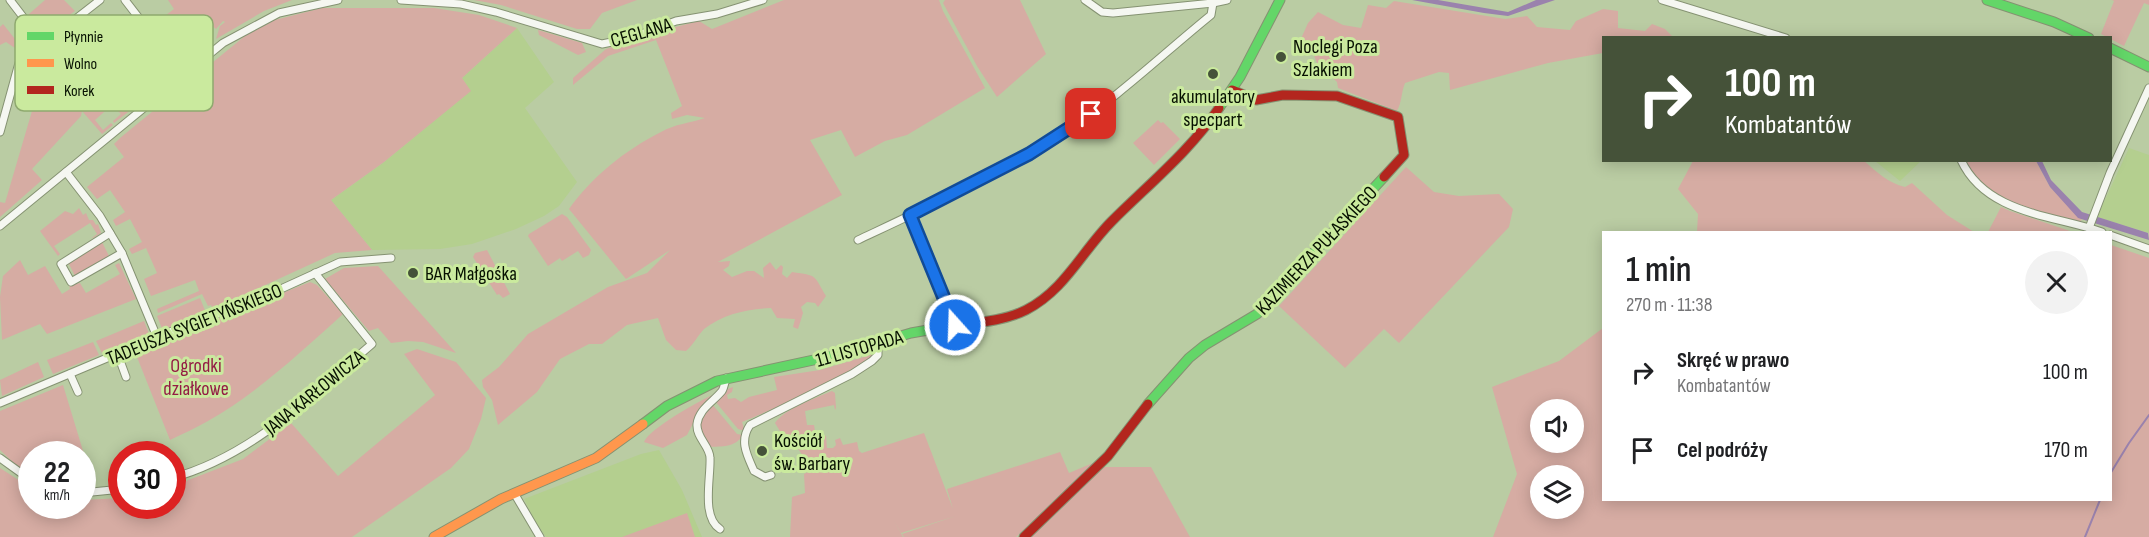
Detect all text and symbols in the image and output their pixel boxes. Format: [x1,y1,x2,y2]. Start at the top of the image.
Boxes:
street label: CEGLANA [608,13,675,53]
legend [15,15,213,111]
text: Płynnie [64,28,103,47]
place label: Noclegi Poza Szlakiem [1293,35,1378,82]
marker: Noclegi Poza Szlakiem [1274,50,1288,64]
text: Wolno [64,55,97,74]
text: 100 m [1725,58,1816,109]
icon: right [1626,60,1704,138]
marker: akumulatory specpart [1206,67,1220,81]
text: Korek [64,82,94,101]
place label: akumulatory specpart [1171,85,1255,132]
pin [1065,88,1116,139]
icon: arrive [1074,97,1107,130]
text: Kombatantów [1725,109,1851,141]
street label: KAZIMIERZA PUŁASKIEGO [1251,181,1383,320]
text: 1 min [1626,249,1691,292]
button: close [2025,251,2088,314]
place label: BAR Małgośka [425,262,517,286]
marker: BAR Małgośka [406,266,420,280]
street label: TADEUSZA SYGIETYŃSKIEGO [103,279,286,371]
position arrow [923,293,987,357]
text: 270 m · 11:38 [1626,293,1712,317]
street label: 11 LISTOPADA [813,325,906,373]
street label: JANA KARŁOWICZA [259,345,370,441]
text: Skręć w prawo [1677,347,1789,374]
park label: Ogrodki działkowe [163,354,229,401]
icon: right [1626,356,1659,389]
text: 100 m [2043,359,2088,386]
text: Kombatantów [1677,374,1771,398]
map controls [1530,399,1584,519]
button: sound [1530,399,1584,453]
place label: Kościół św. Barbary [774,429,851,476]
icon: arrive [1626,434,1659,467]
text: Cel podróży [1677,437,1768,464]
text: 170 m [2044,437,2088,464]
speed limit sign: 30 [108,441,186,519]
marker: Kościół św. Barbary [755,444,769,458]
text: 22 [44,455,70,491]
button: layers [1530,465,1584,519]
text: km/h [44,486,70,505]

